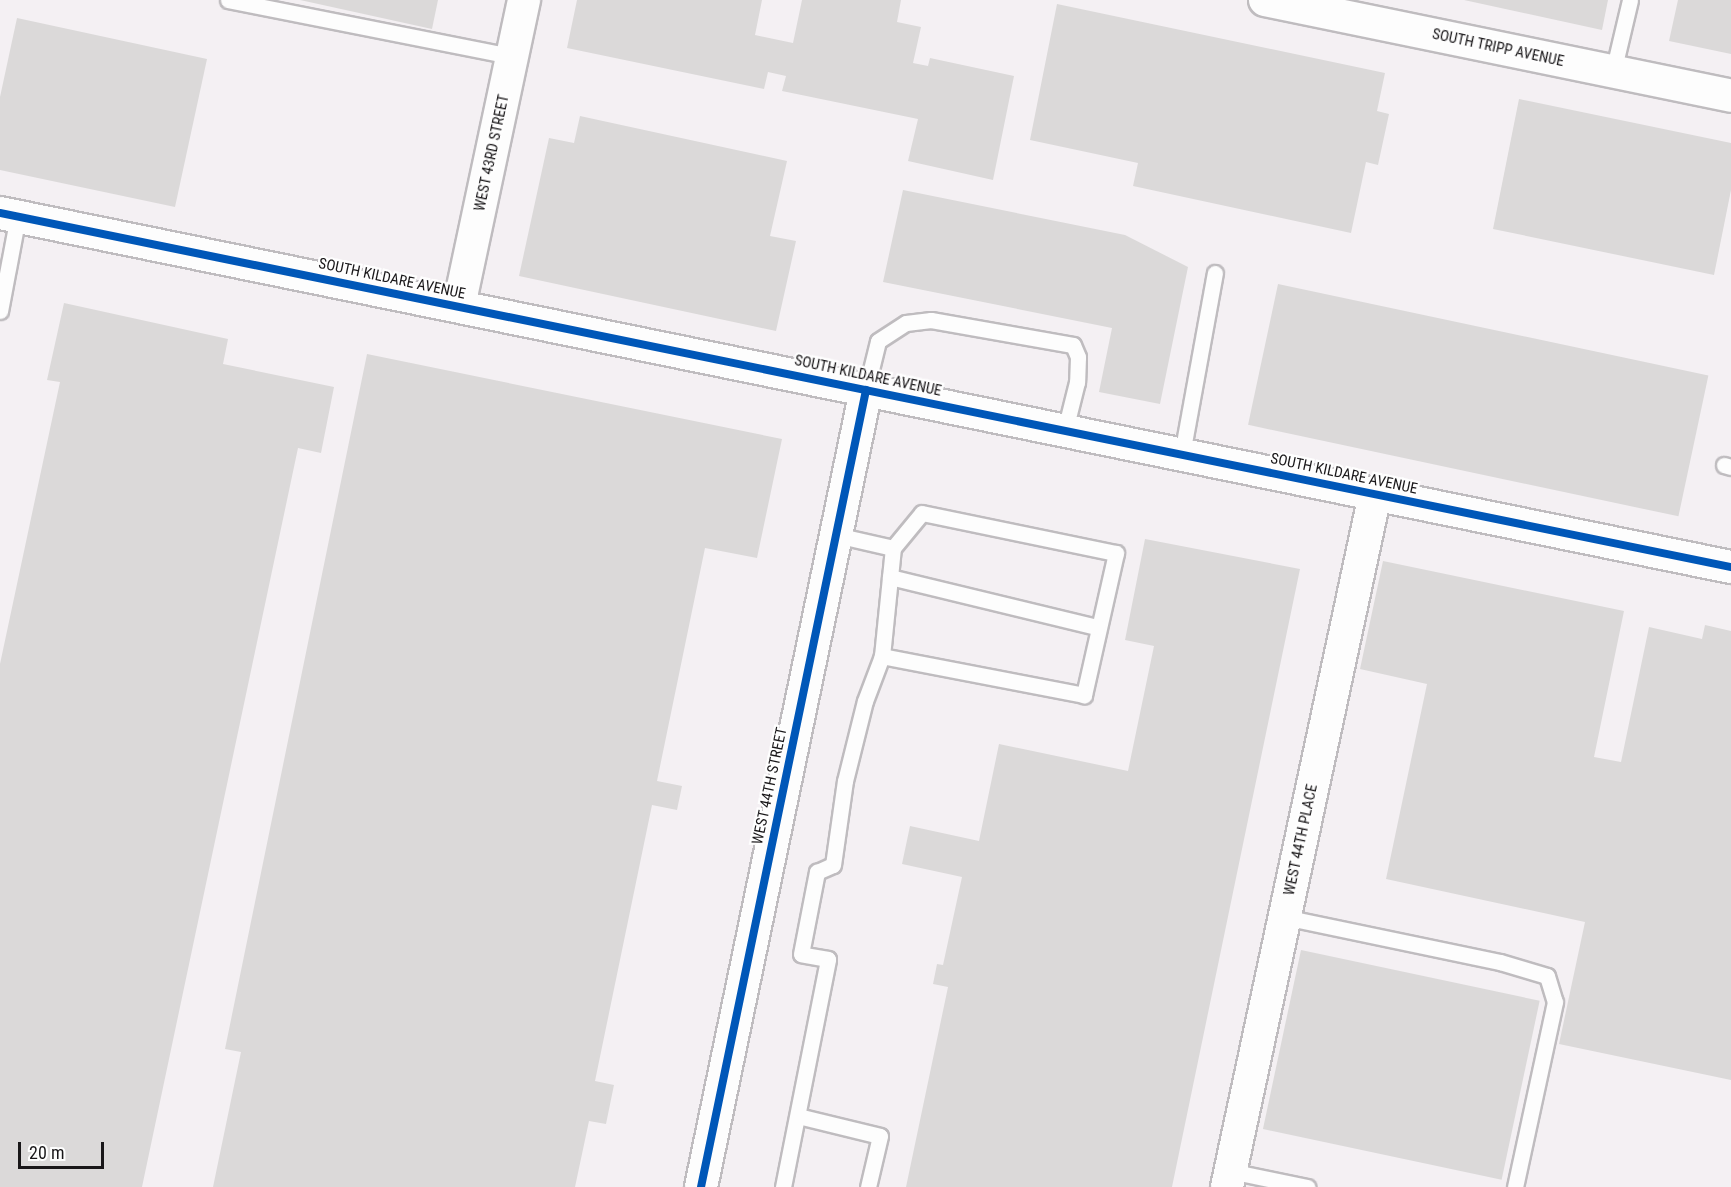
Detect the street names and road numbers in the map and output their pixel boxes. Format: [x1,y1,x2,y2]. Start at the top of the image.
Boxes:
street label: SOUTH TRIPP AVENUE [1430,25,1566,71]
street label: WEST 43RD STREET [471,93,513,213]
street label: SOUTH KILDARE AVENUE [317,255,467,303]
street label: SOUTH KILDARE AVENUE [793,352,943,400]
street label: SOUTH KILDARE AVENUE [1269,450,1419,498]
street label: WEST 44TH STREET [749,726,791,846]
street label: WEST 44TH PLACE [1280,783,1322,897]

